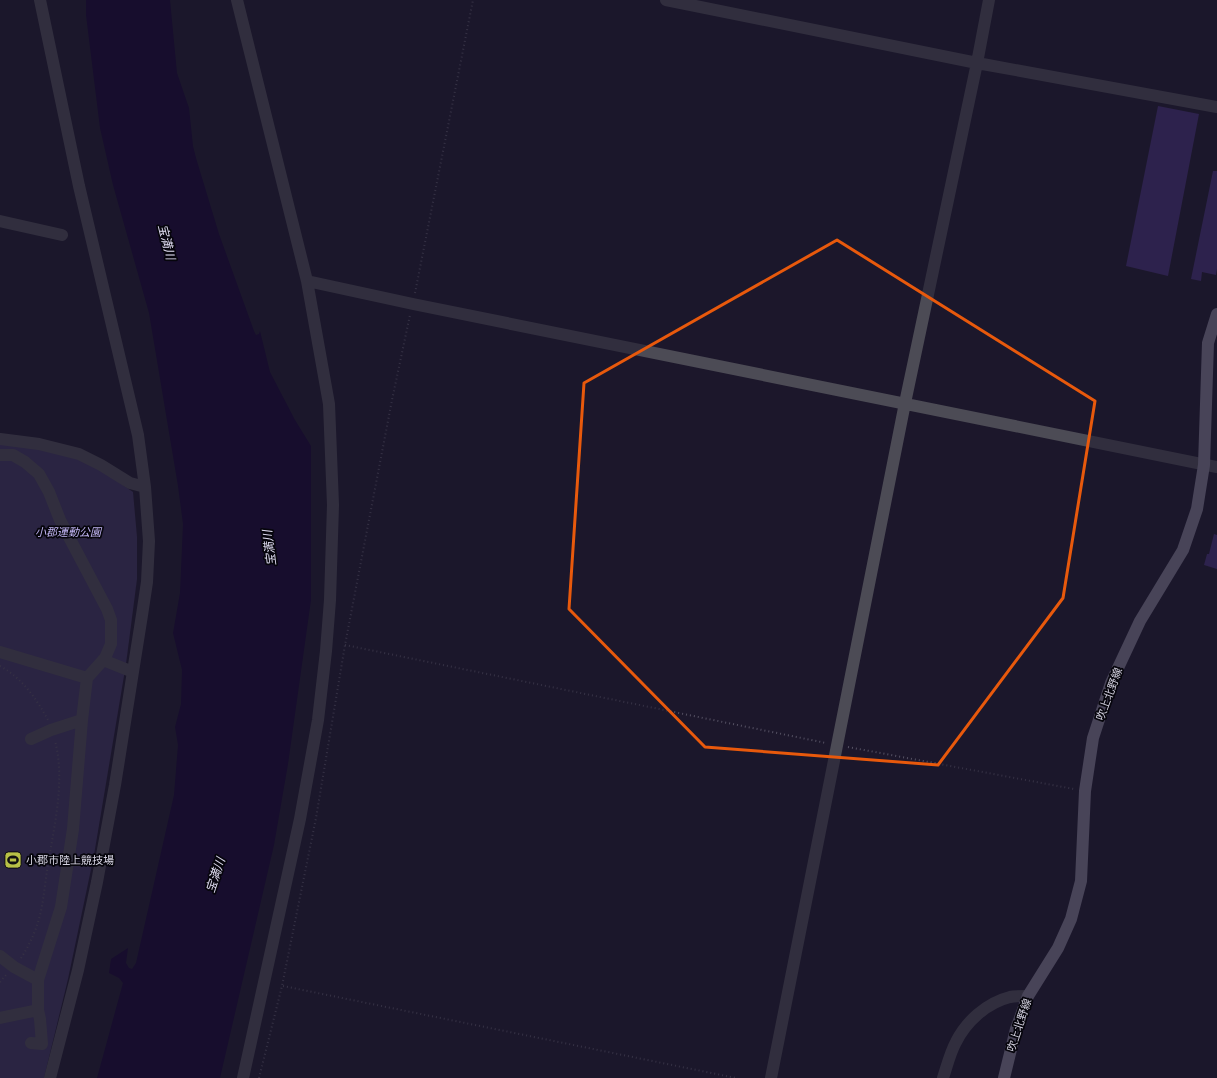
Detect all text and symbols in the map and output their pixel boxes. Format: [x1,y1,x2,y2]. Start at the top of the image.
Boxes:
water label: 宝満川 [155,223,179,263]
park label: 小郡運動公園 [35,525,103,539]
water label: 宝満川 [259,527,279,567]
street label: 吹上北野線 [1093,666,1125,722]
sports icon: 小郡市陸上競技場 [3,850,23,870]
place label: 小郡市陸上競技場 [26,853,114,867]
water label: 宝満川 [202,854,228,894]
street label: 吹上北野線 [1004,997,1034,1053]

